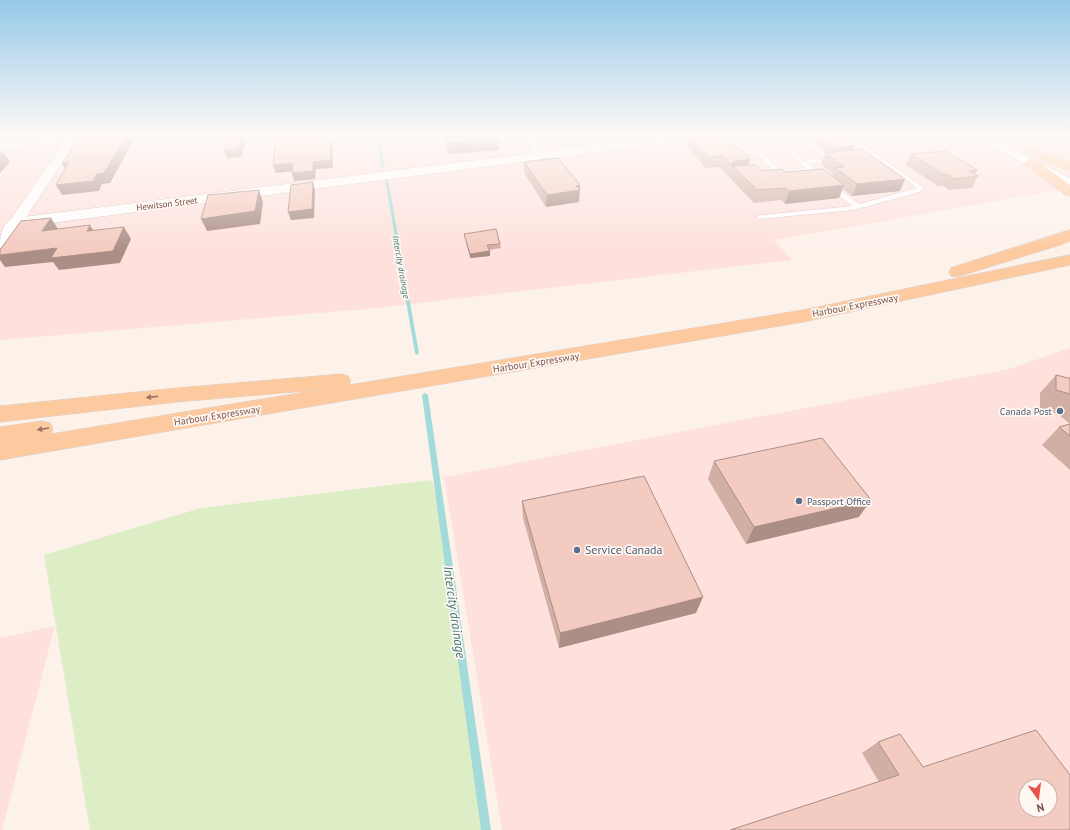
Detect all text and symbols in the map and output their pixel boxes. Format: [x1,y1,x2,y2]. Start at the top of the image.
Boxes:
street label: Hewitson Street [136,194,198,213]
water label: Intercity drainage [391,234,413,300]
street label: Harbour Expressway [811,291,899,320]
street label: Harbour Expressway [492,349,580,376]
one-way arrow [146,394,158,401]
street label: Harbour Expressway [173,402,261,429]
place label: Canada Post [1000,405,1053,418]
marker: Canada Post [1055,406,1065,416]
one-way arrow [37,426,49,432]
place label: Passport Office [807,495,871,508]
marker: Passport Office [794,496,804,506]
place label: Service Canada [585,542,663,557]
marker: Service Canada [572,545,582,555]
water label: Intercity drainage [440,565,469,659]
north arrow [1018,778,1058,818]
text: N [1035,800,1046,815]

